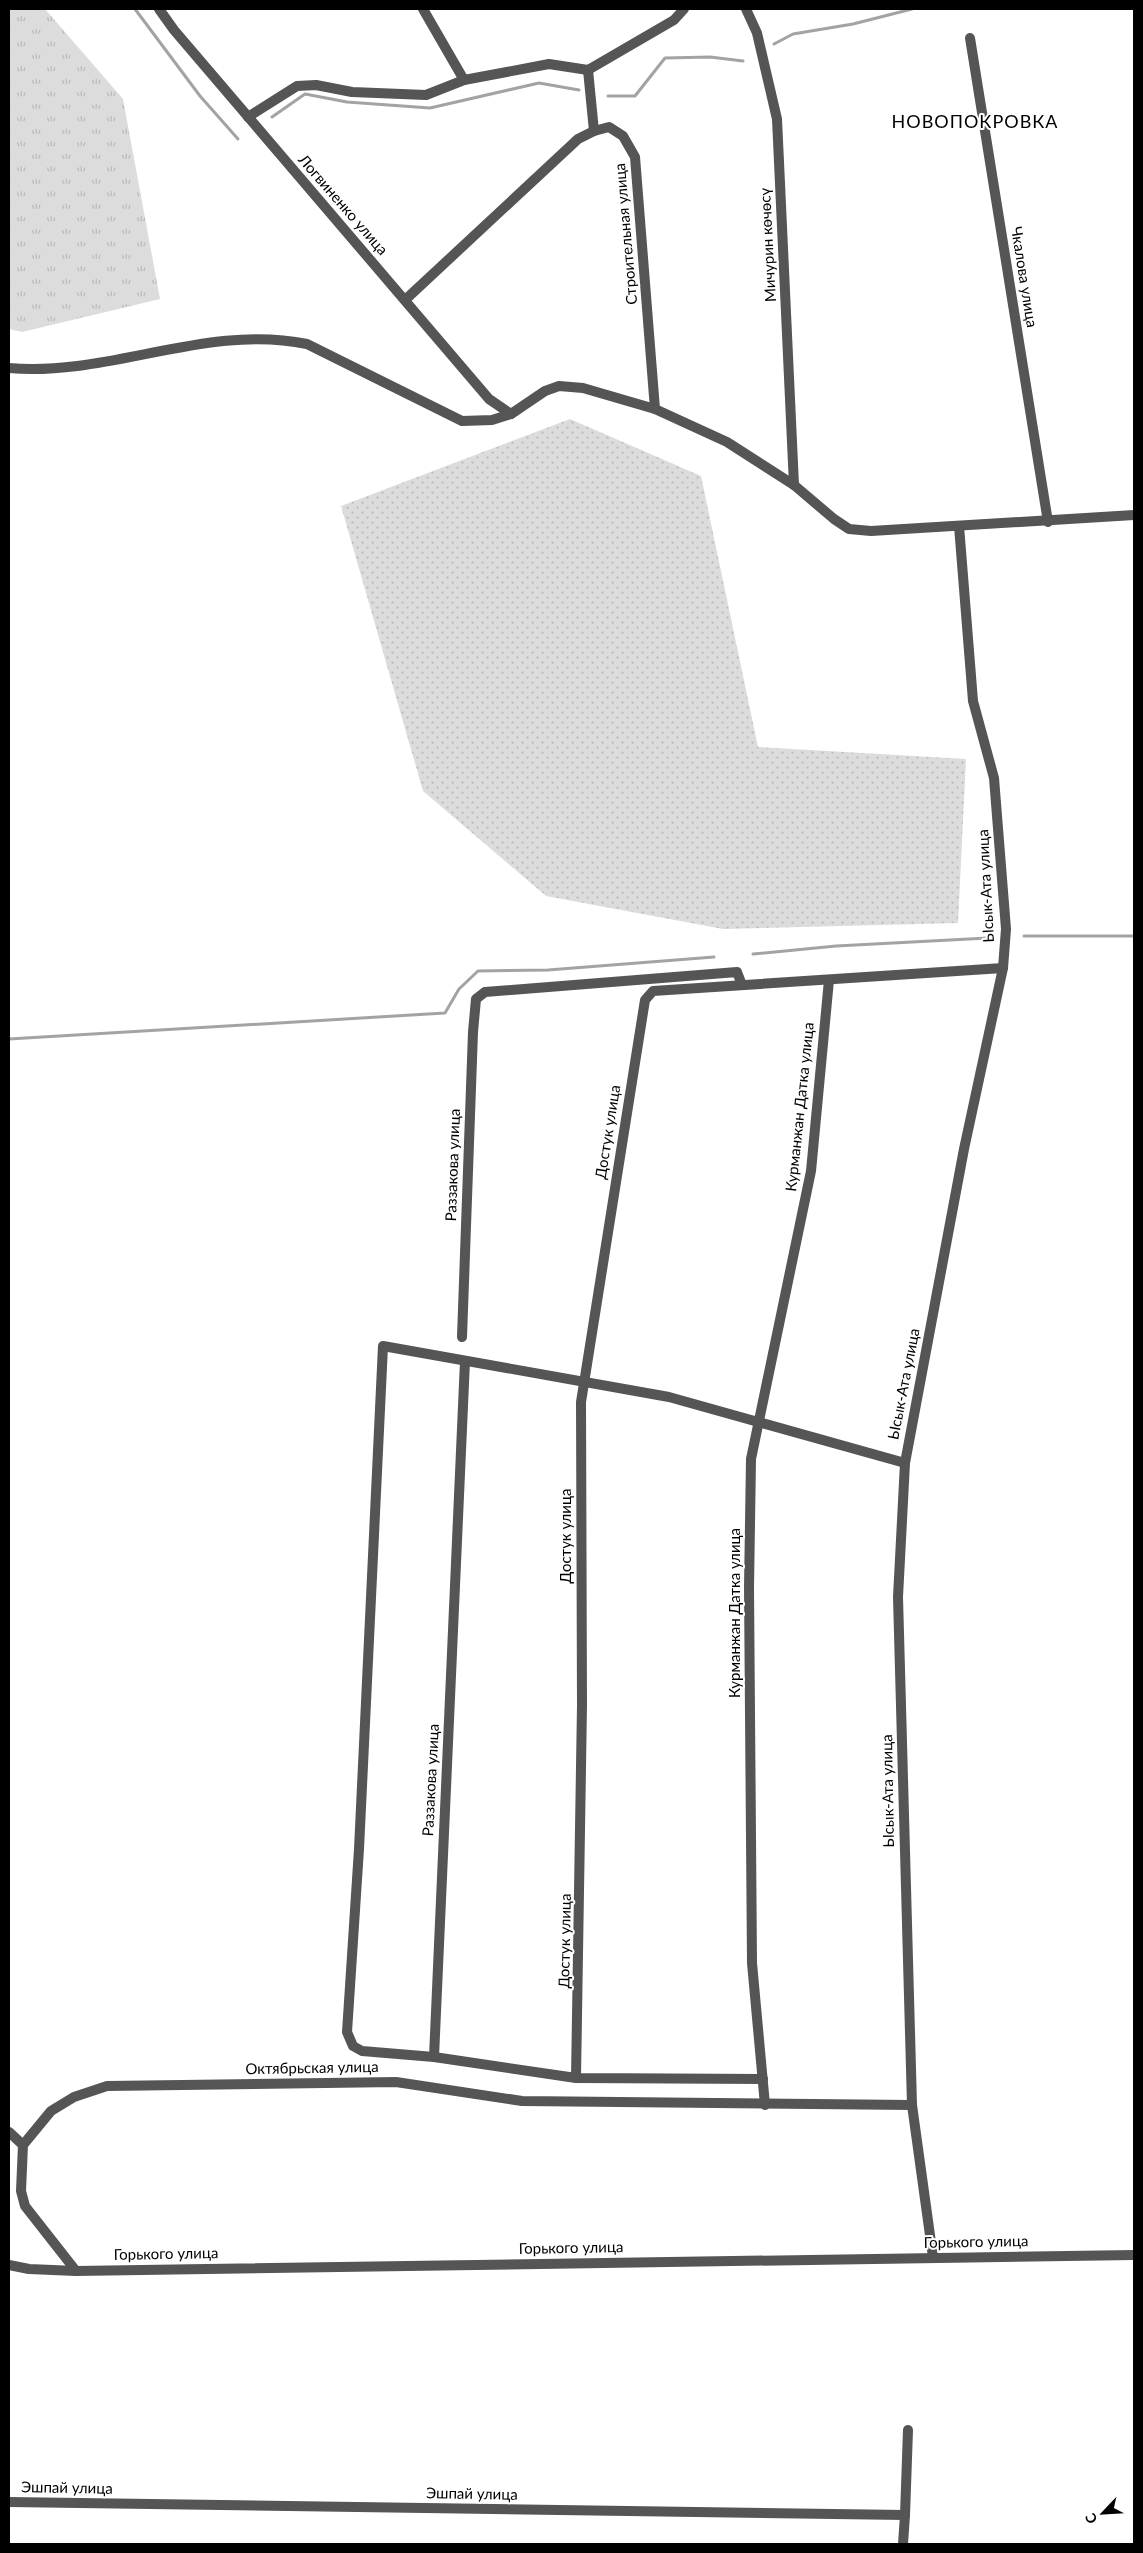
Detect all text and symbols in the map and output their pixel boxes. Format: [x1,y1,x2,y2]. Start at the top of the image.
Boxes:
district label: НОВОПОКРОВКА [892,110,1059,132]
street label: Логвиненко улица [295,150,392,258]
street label: Строительная улица [610,163,640,306]
street label: Мичурин көчөсү [755,187,779,303]
street label: Чкалова улица [1008,225,1042,329]
street label: Ысык-Ата улица [973,829,997,943]
street label: Курманжан Датка улица [781,1021,817,1192]
street label: Достук улица [591,1084,623,1180]
street label: Раззакова улица [441,1108,463,1222]
street label: Ысык-Ата улица [883,1326,923,1441]
street label: Достук улица [556,1489,574,1583]
street label: Курманжан Датка улица [725,1528,743,1698]
street label: Раззакова улица [418,1723,442,1837]
street label: Ысык-Ата улица [877,1734,897,1848]
street label: Достук улица [554,1893,574,1989]
street label: Октябрьская улица [245,2057,379,2077]
street label: Горького улица [923,2231,1028,2251]
street label: Горького улица [518,2237,623,2257]
street label: Горького улица [113,2243,218,2263]
street label: Эшпай улица [21,2477,113,2497]
street label: Эшпай улица [426,2483,518,2503]
north arrow [1078,2488,1128,2538]
text: С [1081,2510,1100,2526]

